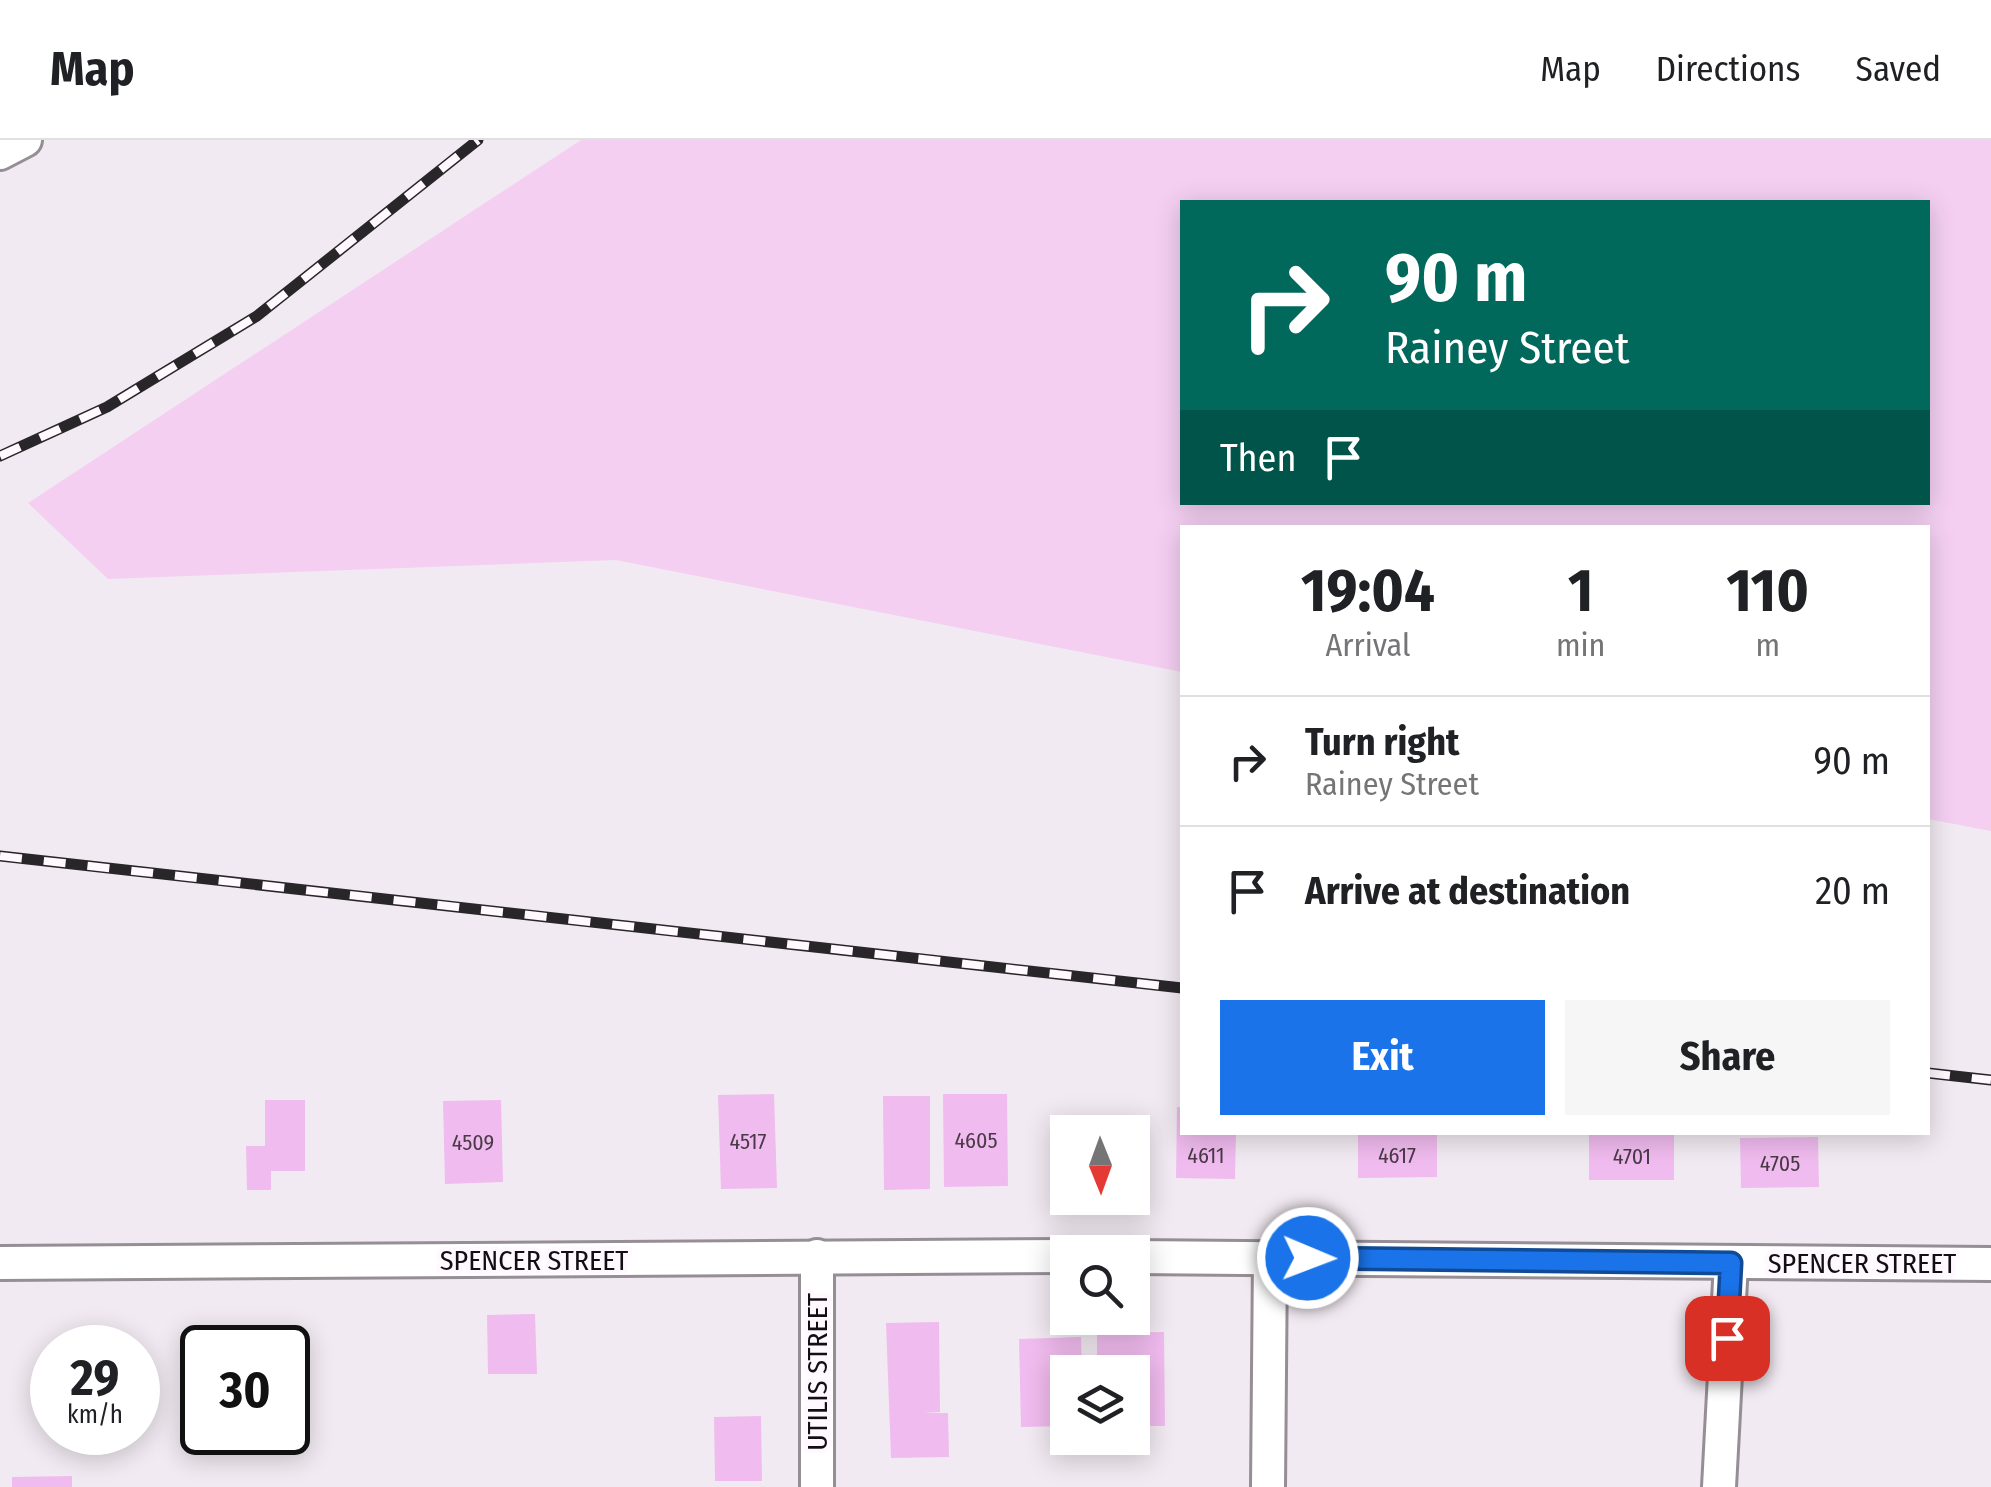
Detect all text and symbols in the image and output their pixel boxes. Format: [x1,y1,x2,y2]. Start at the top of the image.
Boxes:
text: Map [50,40,134,98]
text: Map [1540,48,1601,90]
text: Directions [1656,48,1801,90]
text: Saved [1856,48,1941,90]
text: 90 m [1385,236,1527,320]
icon: right [1220,240,1350,370]
text: Rainey Street [1385,321,1630,375]
icon: arrive [1316,430,1371,485]
text: Then [1220,435,1296,481]
text: 19:04 [1301,555,1435,627]
text: 1 [1568,555,1593,627]
text: 110 [1726,555,1809,627]
text: Arrival [1326,626,1410,664]
text: min [1556,626,1605,664]
text: m [1755,626,1780,664]
text: Turn right [1305,719,1459,765]
icon: right [1220,734,1275,789]
text: 90 m [1814,738,1890,784]
text: Rainey Street [1305,765,1479,803]
icon: arrive [1220,864,1275,919]
text: Arrive at destination [1305,868,1630,914]
text: 20 m [1815,868,1890,914]
button: Exit [1220,1000,1545,1115]
button: Share [1565,1000,1890,1115]
north arrow [1050,1115,1150,1215]
map controls [1050,1115,1150,1455]
house number: 4605 [954,1127,998,1154]
house number: 4517 [730,1128,767,1155]
house number: 4509 [452,1129,494,1156]
house number: 4611 [1187,1142,1225,1169]
house number: 4617 [1378,1142,1416,1169]
house number: 4701 [1613,1143,1651,1170]
house number: 4705 [1760,1150,1800,1177]
position arrow [1256,1206,1360,1310]
button: search [1050,1235,1150,1335]
street label: SPENCER STREET [440,1244,628,1277]
street label: SPENCER STREET [1768,1247,1956,1280]
street label: UTILIS STREET [801,1293,834,1451]
pin [1685,1296,1770,1381]
icon: arrive [1700,1311,1755,1366]
speed limit sign: 30 [180,1325,310,1455]
text: 29 [71,1348,119,1408]
button: layers [1050,1355,1150,1455]
text: km/h [67,1400,123,1430]

